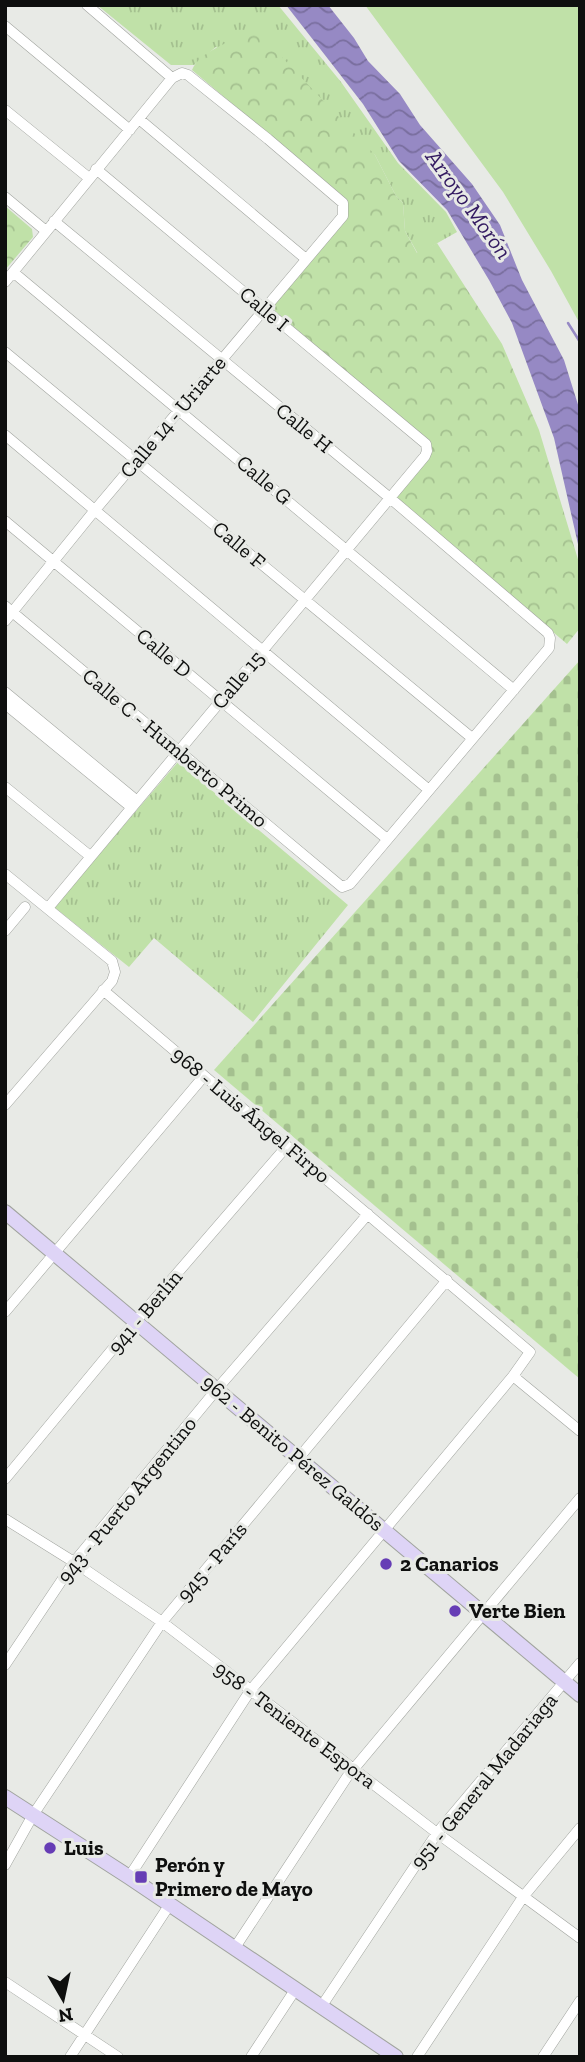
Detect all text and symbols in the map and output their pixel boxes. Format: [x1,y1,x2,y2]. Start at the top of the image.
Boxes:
water label: Arroyo Morón [419,143,518,264]
street label: Calle I [235,281,294,336]
street label: Calle 14 - Uriarte [114,350,231,483]
street label: Calle H [271,397,338,458]
street label: Calle G [232,449,297,510]
street label: Calle F [208,515,271,574]
street label: Calle D [132,622,197,683]
street label: Calle 15 [206,645,269,714]
street label: Calle C - Humberto Primo [78,663,273,832]
street label: 968 - Luis Ángel Firpo [167,1041,336,1188]
street label: 941 - Berlín [102,1265,187,1359]
street label: 962 - Benito Pérez Galdós [197,1369,390,1536]
street label: 943 - Puerto Argentino [52,1411,201,1588]
street label: 945 - París [171,1517,252,1607]
place label: 2 Canarios [400,1551,499,1576]
marker: 2 Canarios [378,1556,394,1572]
place label: Verte Bien [469,1598,566,1623]
marker: Verte Bien [447,1603,463,1619]
street label: 958 - Teniente Espora [209,1656,381,1794]
street label: 951 - General Madariaga [405,1688,562,1874]
place label: Luis [64,1835,104,1860]
marker: Luis [42,1840,58,1856]
place label: Perón y Primero de Mayo [155,1852,313,1901]
marker: Perón y Primero de Mayo [133,1869,149,1885]
north arrow [28,1964,98,2034]
text: N [57,2003,75,2028]

